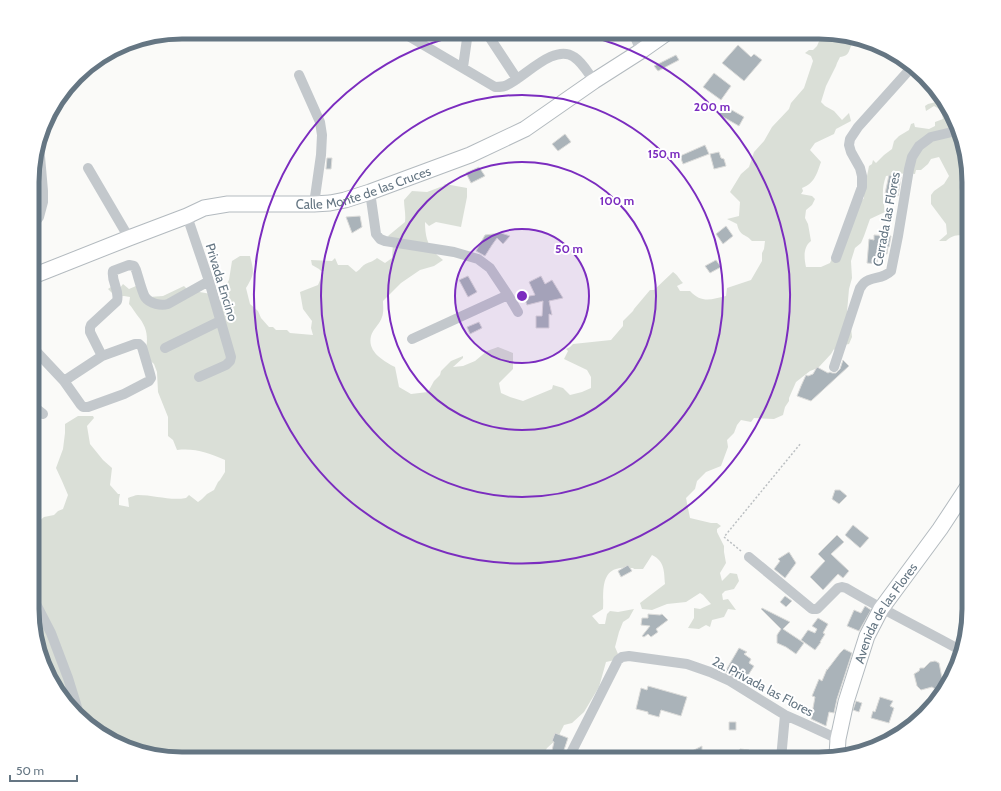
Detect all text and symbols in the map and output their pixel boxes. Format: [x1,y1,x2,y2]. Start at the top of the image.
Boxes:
text: 200 m [694,99,730,114]
text: 150 m [648,146,680,161]
street label: Calle Monte de las Cruces [296,162,433,212]
street label: Cerrada las Flores [869,170,903,268]
text: 100 m [600,193,634,208]
street label: Privada Encino [203,241,241,323]
text: 50 m [555,241,583,256]
centre of rings [515,289,529,303]
street label: Avenida de las Flores [851,559,921,665]
street label: 2a. Privada las Flores [710,653,817,720]
scale bar [10,757,77,783]
text: 50 m [16,763,44,778]

